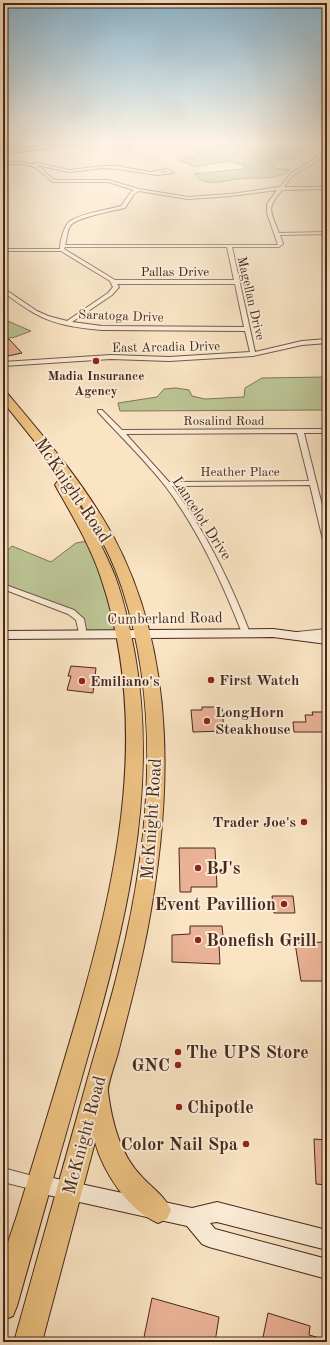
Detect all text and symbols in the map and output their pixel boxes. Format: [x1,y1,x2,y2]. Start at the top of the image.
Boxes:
street label: Magellan Drive [235,255,267,342]
street label: Pallas Drive [141,266,209,279]
street label: Saratoga Drive [78,309,164,324]
street label: East Arcadia Drive [112,340,220,355]
marker: Madia Insurance Agency [91,356,101,366]
place label: Madia Insurance Agency [48,370,144,398]
street label: Rosalind Road [183,415,265,428]
street label: McKnight Road [31,435,114,546]
street label: Heather Place [200,466,280,479]
street label: Lancelot Drive [168,474,233,563]
street label: Cumberland Road [107,611,223,628]
place label: First Watch [219,674,299,689]
place label: Emiliano's [90,675,159,690]
marker: First Watch [206,675,216,685]
marker: Emiliano's [77,676,87,686]
place label: LongHorn Steakhouse [215,706,291,738]
marker: LongHorn Steakhouse [202,716,212,726]
street label: McKnight Road [139,758,165,881]
place label: Trader Joe's [212,816,296,831]
marker: Trader Joe's [299,817,309,827]
place label: BJ's [206,860,241,878]
marker: BJ's [193,863,203,873]
place label: Event Pavillion [154,896,276,914]
marker: Event Pavillion [279,899,289,909]
place label: Bonefish Grill [206,932,317,950]
marker: Bonefish Grill [193,935,203,945]
place label: The UPS Store [186,1044,309,1062]
marker: The UPS Store [173,1047,183,1057]
place label: GNC [131,1057,170,1075]
marker: GNC [173,1060,183,1070]
street label: McKnight Road [60,1074,109,1197]
place label: Chipotle [187,1099,254,1117]
marker: Chipotle [174,1102,184,1112]
place label: Color Nail Spa [121,1136,238,1154]
marker: Color Nail Spa [241,1139,251,1149]

